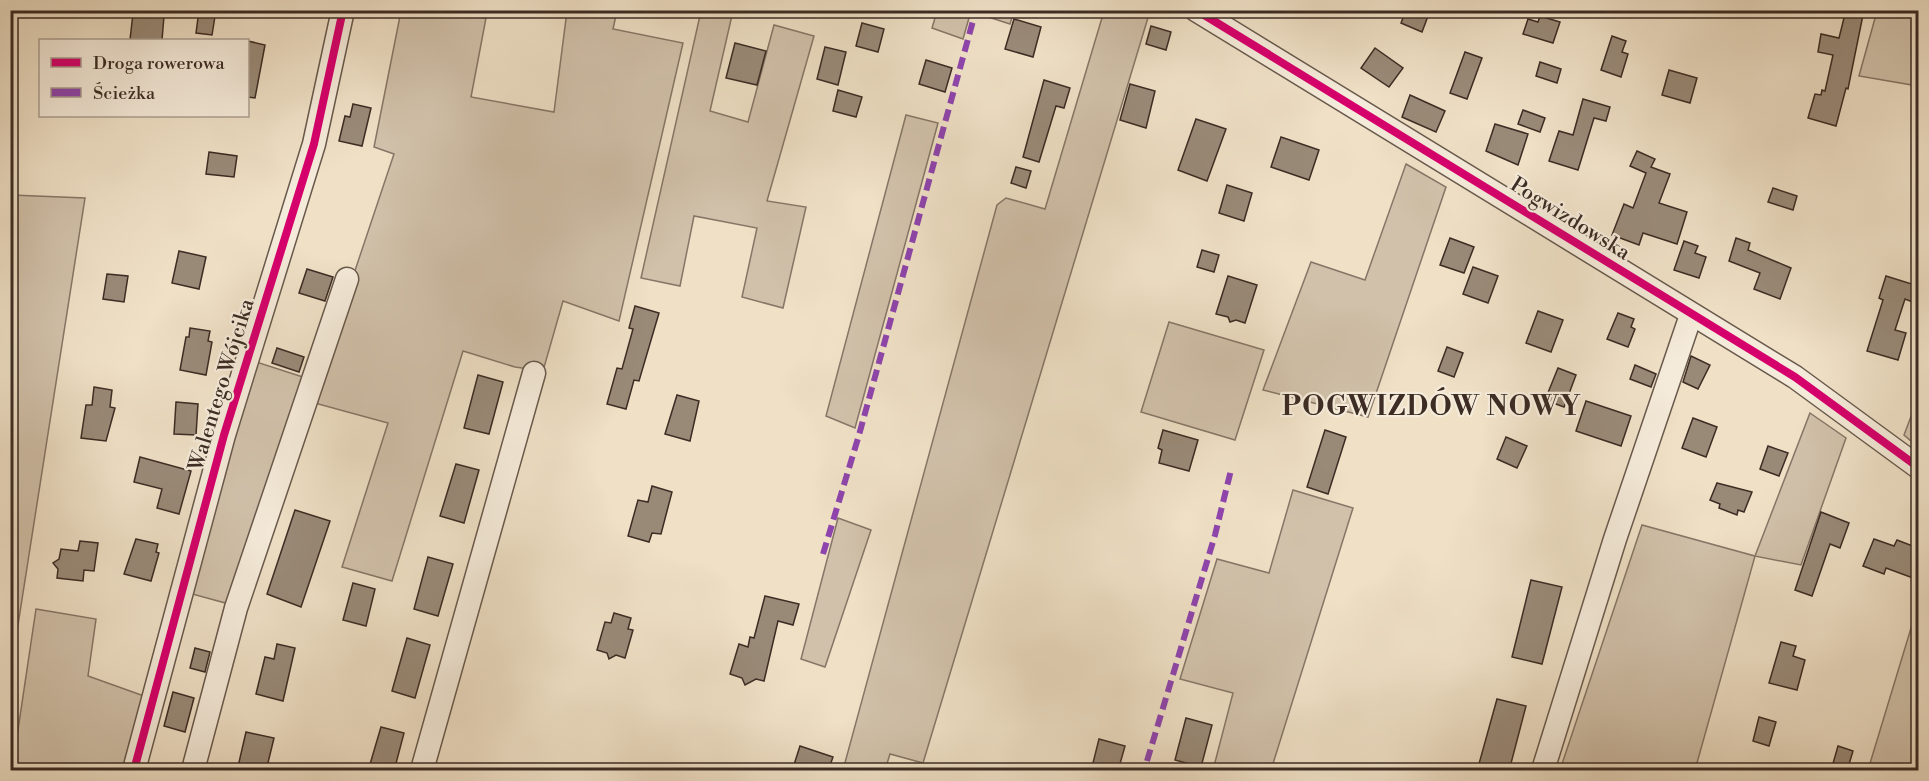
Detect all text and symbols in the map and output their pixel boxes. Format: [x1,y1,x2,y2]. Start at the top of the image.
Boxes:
legend [39,39,249,117]
text: Droga rowerowa [93,52,225,75]
text: Ścieżka [93,82,156,105]
street label: Pogwizdowska [1505,172,1635,266]
street label: Walentego Wójcika [183,295,261,475]
district label: POGWIZDÓW NOWY [1282,387,1582,424]

